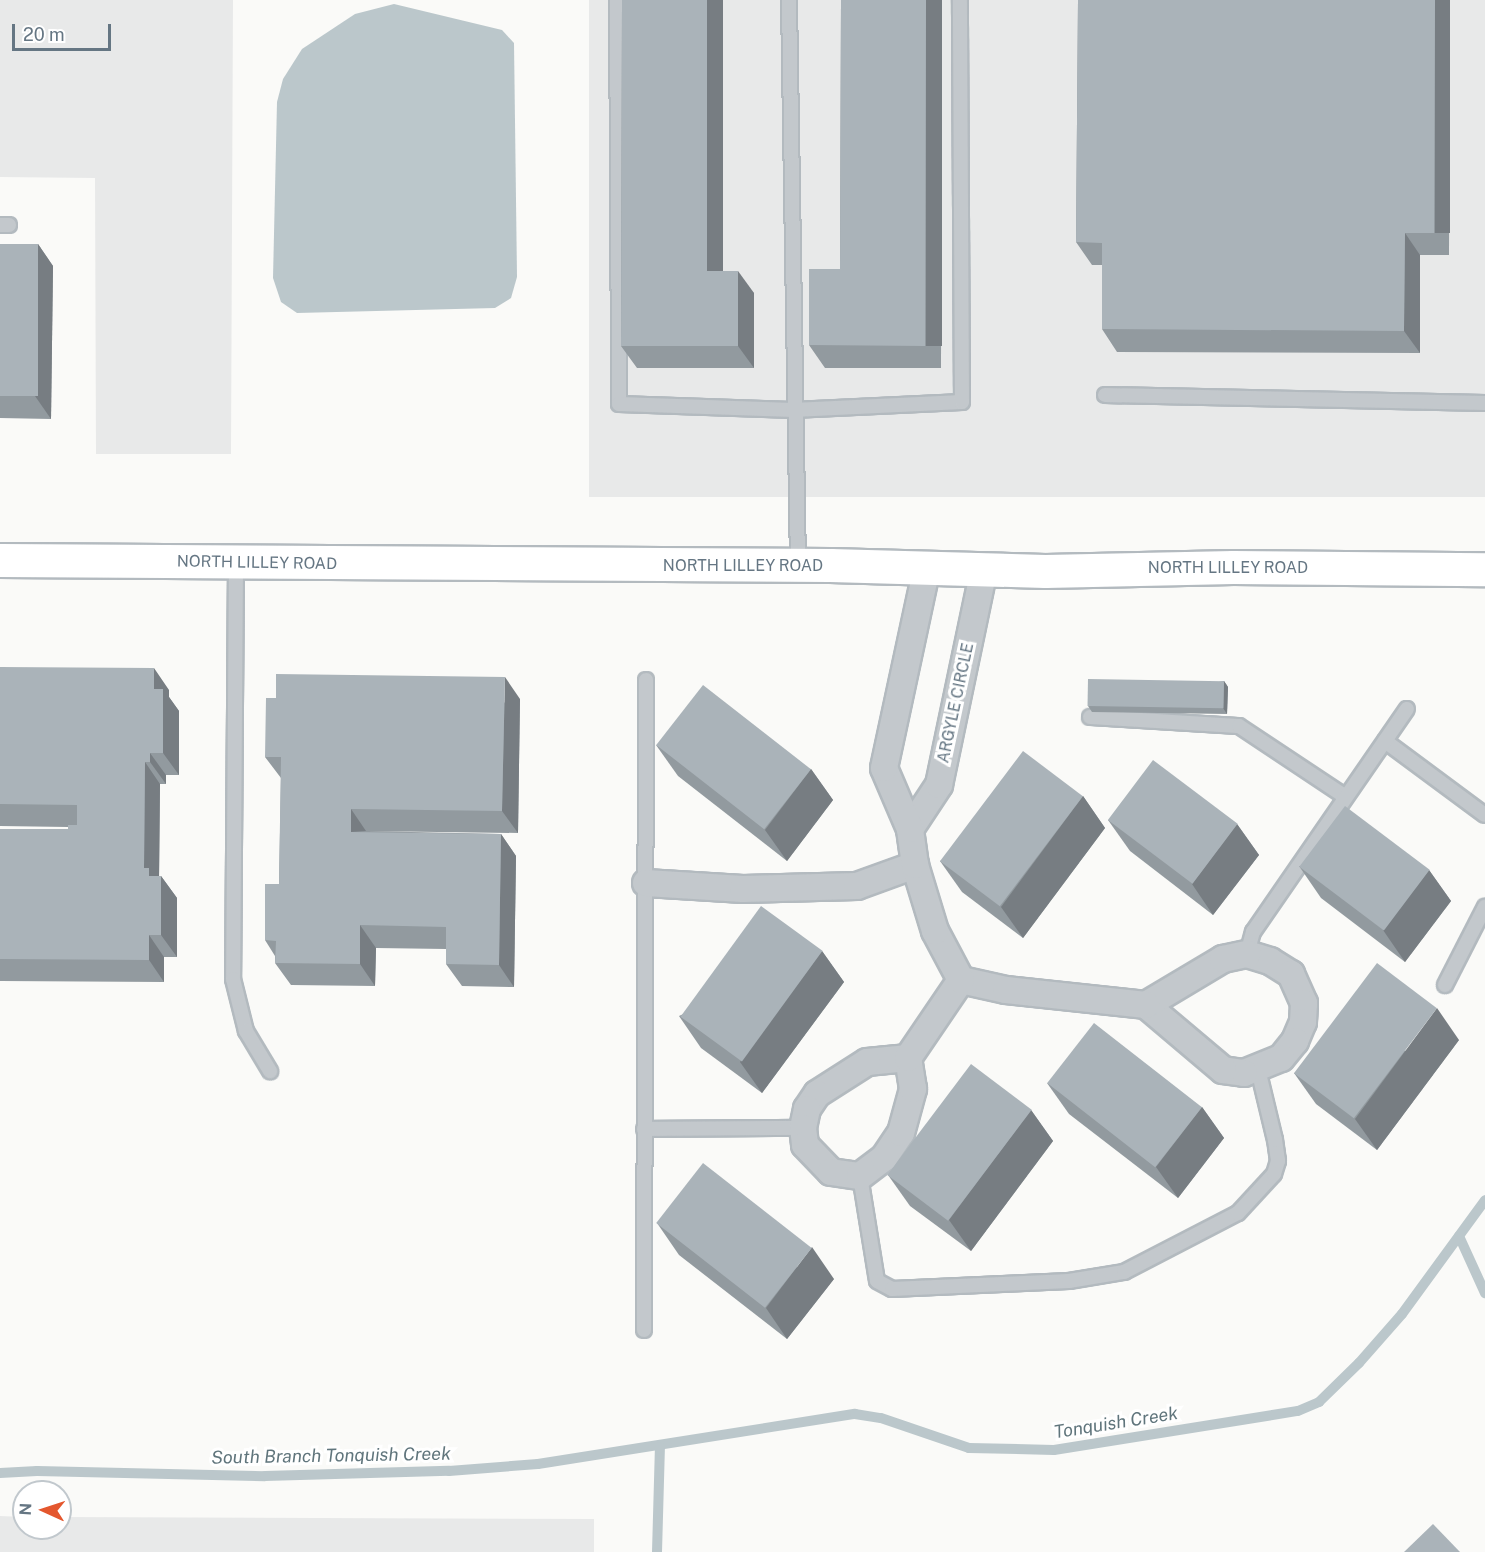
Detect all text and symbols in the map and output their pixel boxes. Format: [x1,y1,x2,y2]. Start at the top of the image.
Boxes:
scale bar [15,12,114,50]
text: 20 m [23,24,65,45]
street label: NORTH LILLEY ROAD [177,552,337,574]
street label: NORTH LILLEY ROAD [663,556,823,576]
street label: NORTH LILLEY ROAD [1148,558,1308,578]
street label: ARGYLE CIRCLE [934,641,978,765]
water label: Tonquish Creek [1053,1403,1179,1443]
water label: South Branch Tonquish Creek [211,1443,451,1469]
north arrow [12,1480,72,1540]
text: N [16,1502,35,1516]

